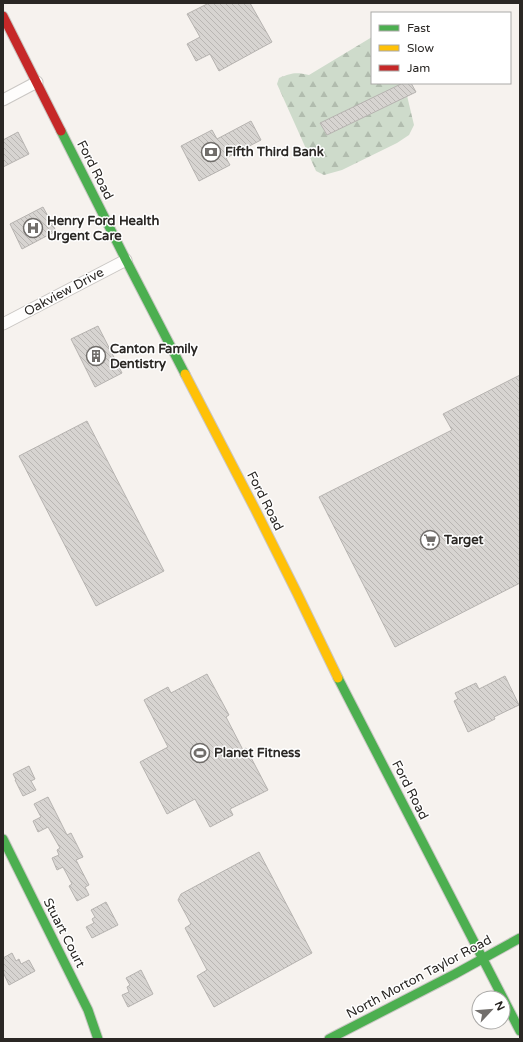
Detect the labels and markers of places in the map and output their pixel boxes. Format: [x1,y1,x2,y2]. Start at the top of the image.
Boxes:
bank icon: Fifth Third Bank [200,141,222,163]
place label: Fifth Third Bank [225,144,324,160]
place label: Henry Ford Health Urgent Care [47,213,159,244]
hospital icon: Henry Ford Health Urgent Care [22,217,44,239]
place label: Canton Family Dentistry [110,341,198,372]
building icon: Canton Family Dentistry [85,345,107,367]
supermarket icon: Target [419,529,441,551]
place label: Target [443,532,484,548]
sports icon: Planet Fitness [189,742,211,764]
place label: Planet Fitness [214,745,301,761]

